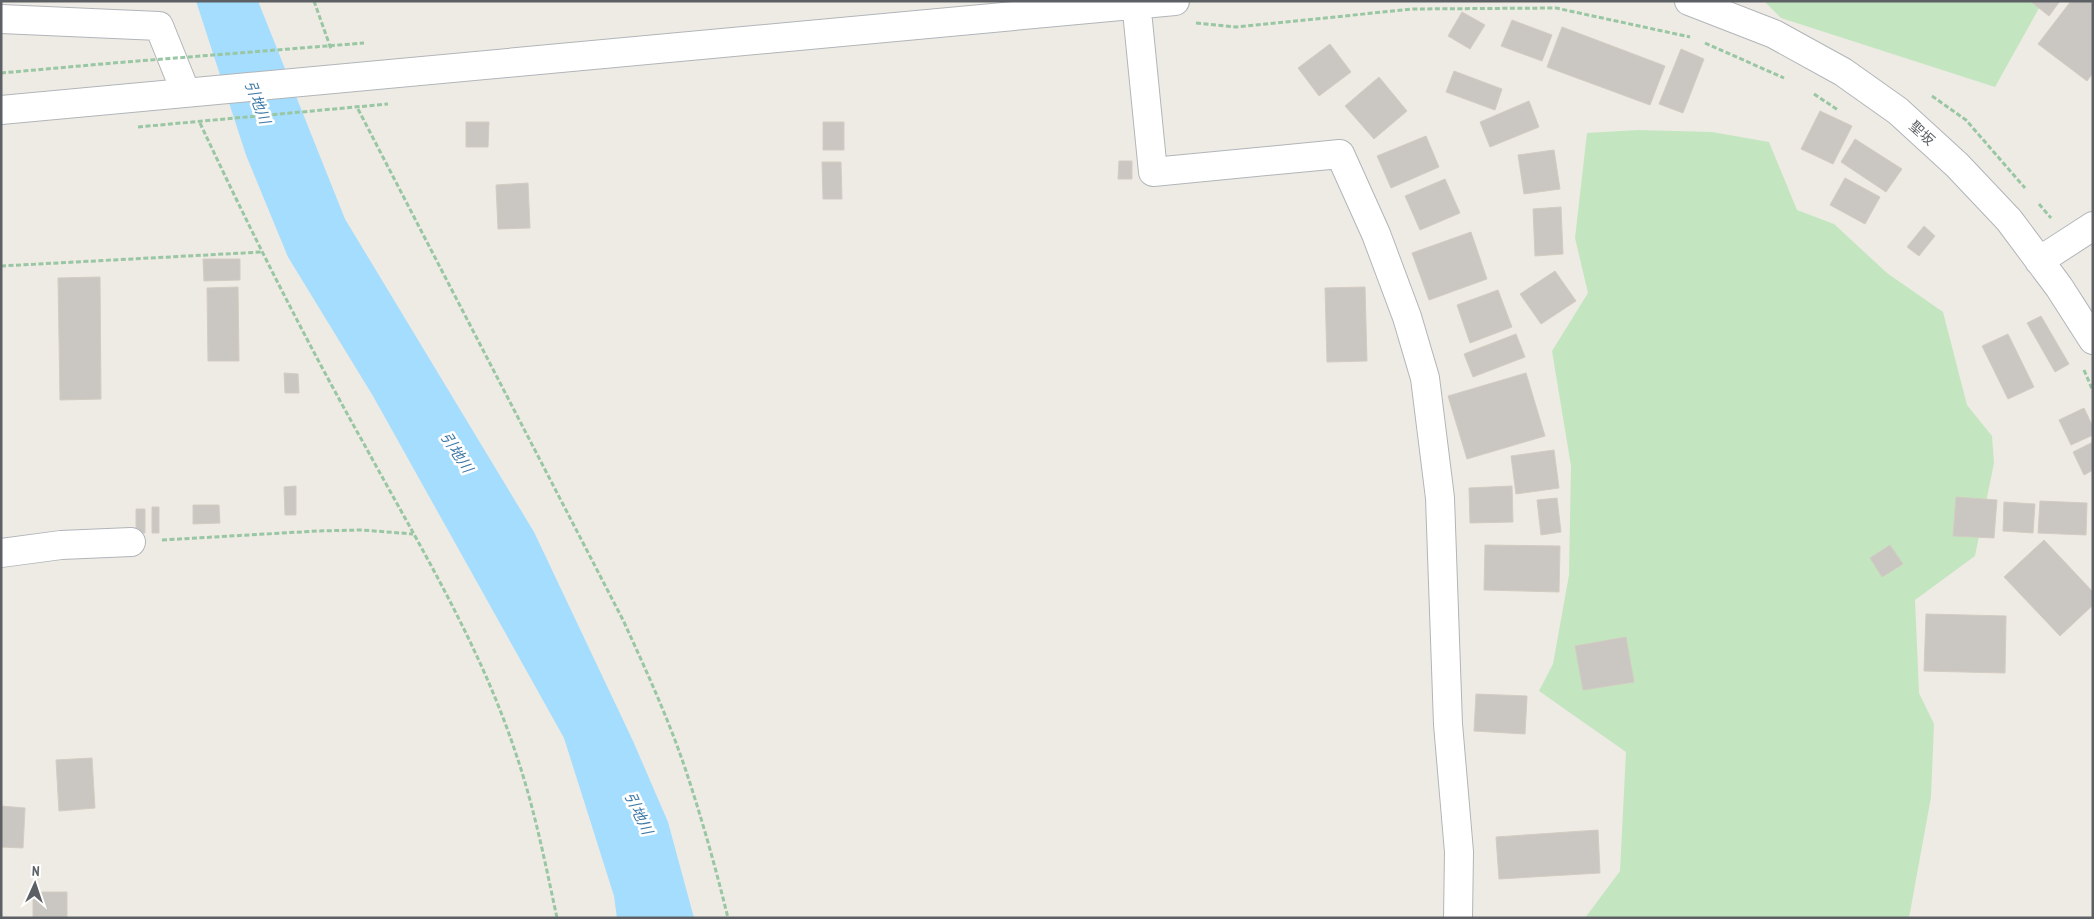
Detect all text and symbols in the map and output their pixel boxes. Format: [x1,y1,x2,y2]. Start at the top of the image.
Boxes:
water label: 引地川 [241,78,276,128]
street label: 聖坂 [1906,117,1938,149]
water label: 引地川 [437,428,478,478]
water label: 引地川 [621,789,658,839]
north arrow [10,859,60,909]
text: N [31,862,40,880]

